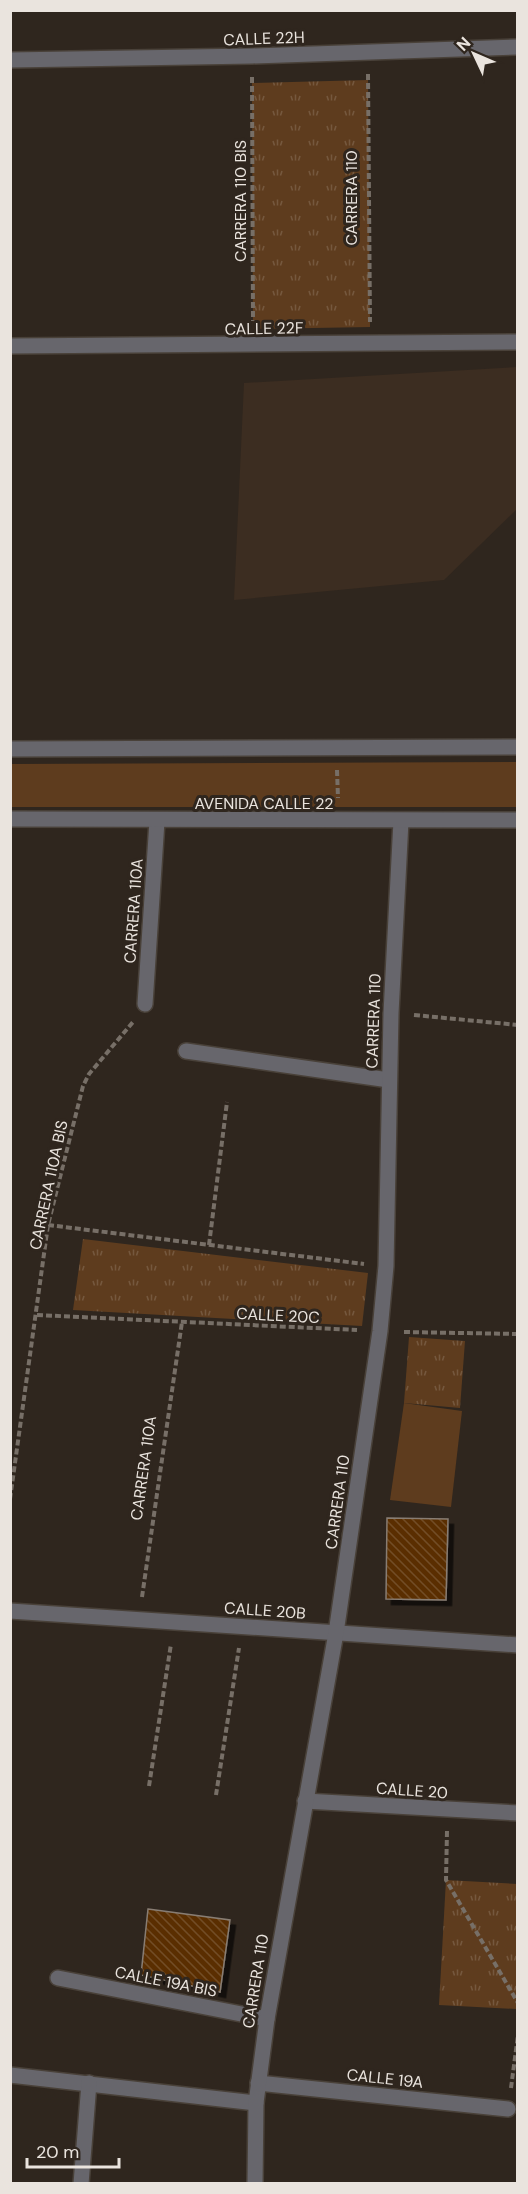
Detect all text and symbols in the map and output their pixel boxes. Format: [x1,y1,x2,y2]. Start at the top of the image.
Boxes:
north arrow [444,24,504,84]
street label: CALLE 22H [223,27,305,50]
text: N [452,32,475,55]
street label: CARRERA 110 BIS [230,140,251,262]
street label: CARRERA 110 [341,150,362,246]
street label: CALLE 22F [224,317,304,340]
street label: AVENIDA CALLE 22 [194,793,334,814]
street label: CARRERA 110A [119,857,148,964]
street label: CARRERA 110 [361,973,386,1069]
street label: CARRERA 110A BIS [24,1118,72,1252]
street label: CALLE 20C [236,1303,320,1328]
street label: CARRERA 110A [126,1414,161,1522]
street label: CARRERA 110 [320,1453,355,1551]
street label: CALLE 20B [224,1597,306,1624]
street label: CALLE 20 [375,1778,449,1803]
street label: CARRERA 110 [238,1932,273,2030]
street label: CALLE 19A BIS [113,1961,219,2002]
street label: CALLE 19A [346,2064,425,2093]
scale bar [27,2131,118,2169]
text: 20 m [36,2140,79,2164]

